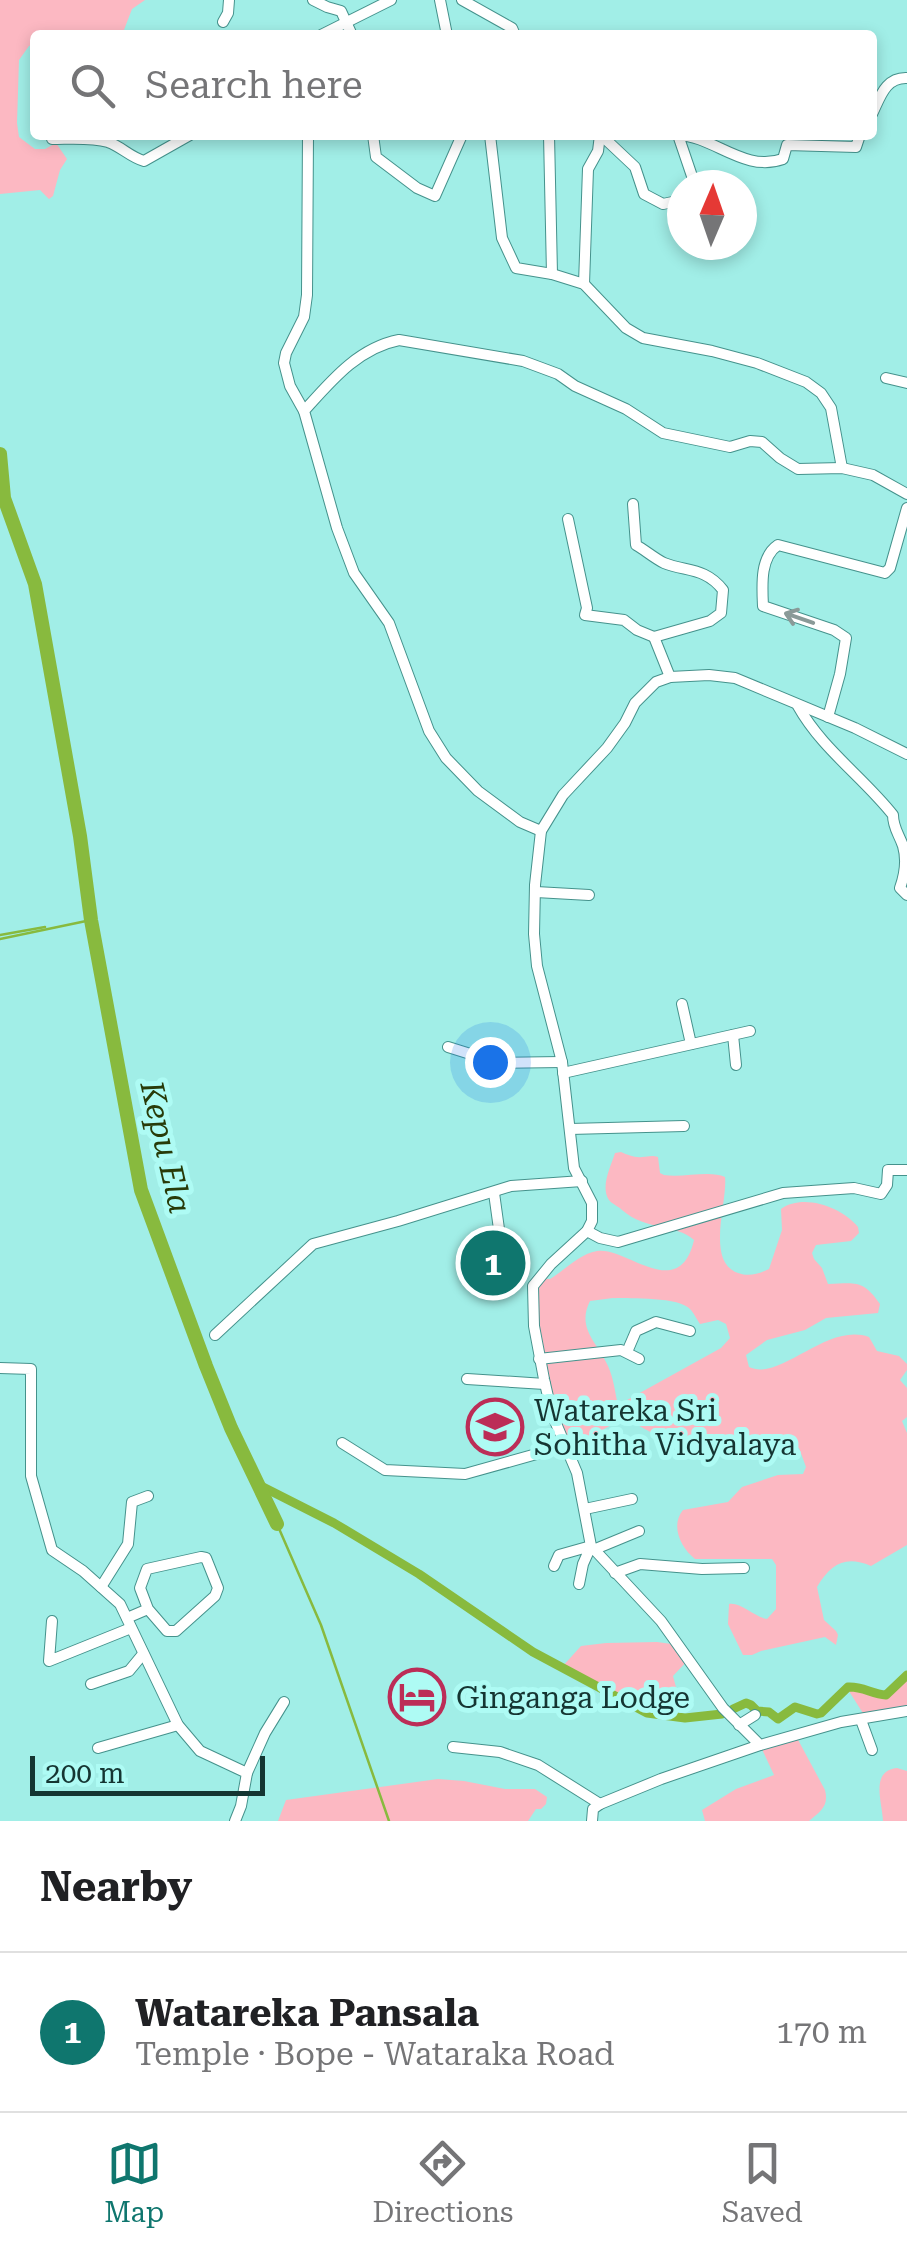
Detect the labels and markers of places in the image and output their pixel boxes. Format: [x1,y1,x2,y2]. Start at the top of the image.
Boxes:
pin: 1 [460,1226,526,1300]
place label: Watareka Sri Sohitha Vidyalaya [534,1393,796,1462]
school or university icon: Watareka Sri Sohitha Vidyalaya [465,1397,525,1457]
hotel icon: Ginganga Lodge [387,1667,447,1727]
place label: Ginganga Lodge [456,1680,690,1715]

